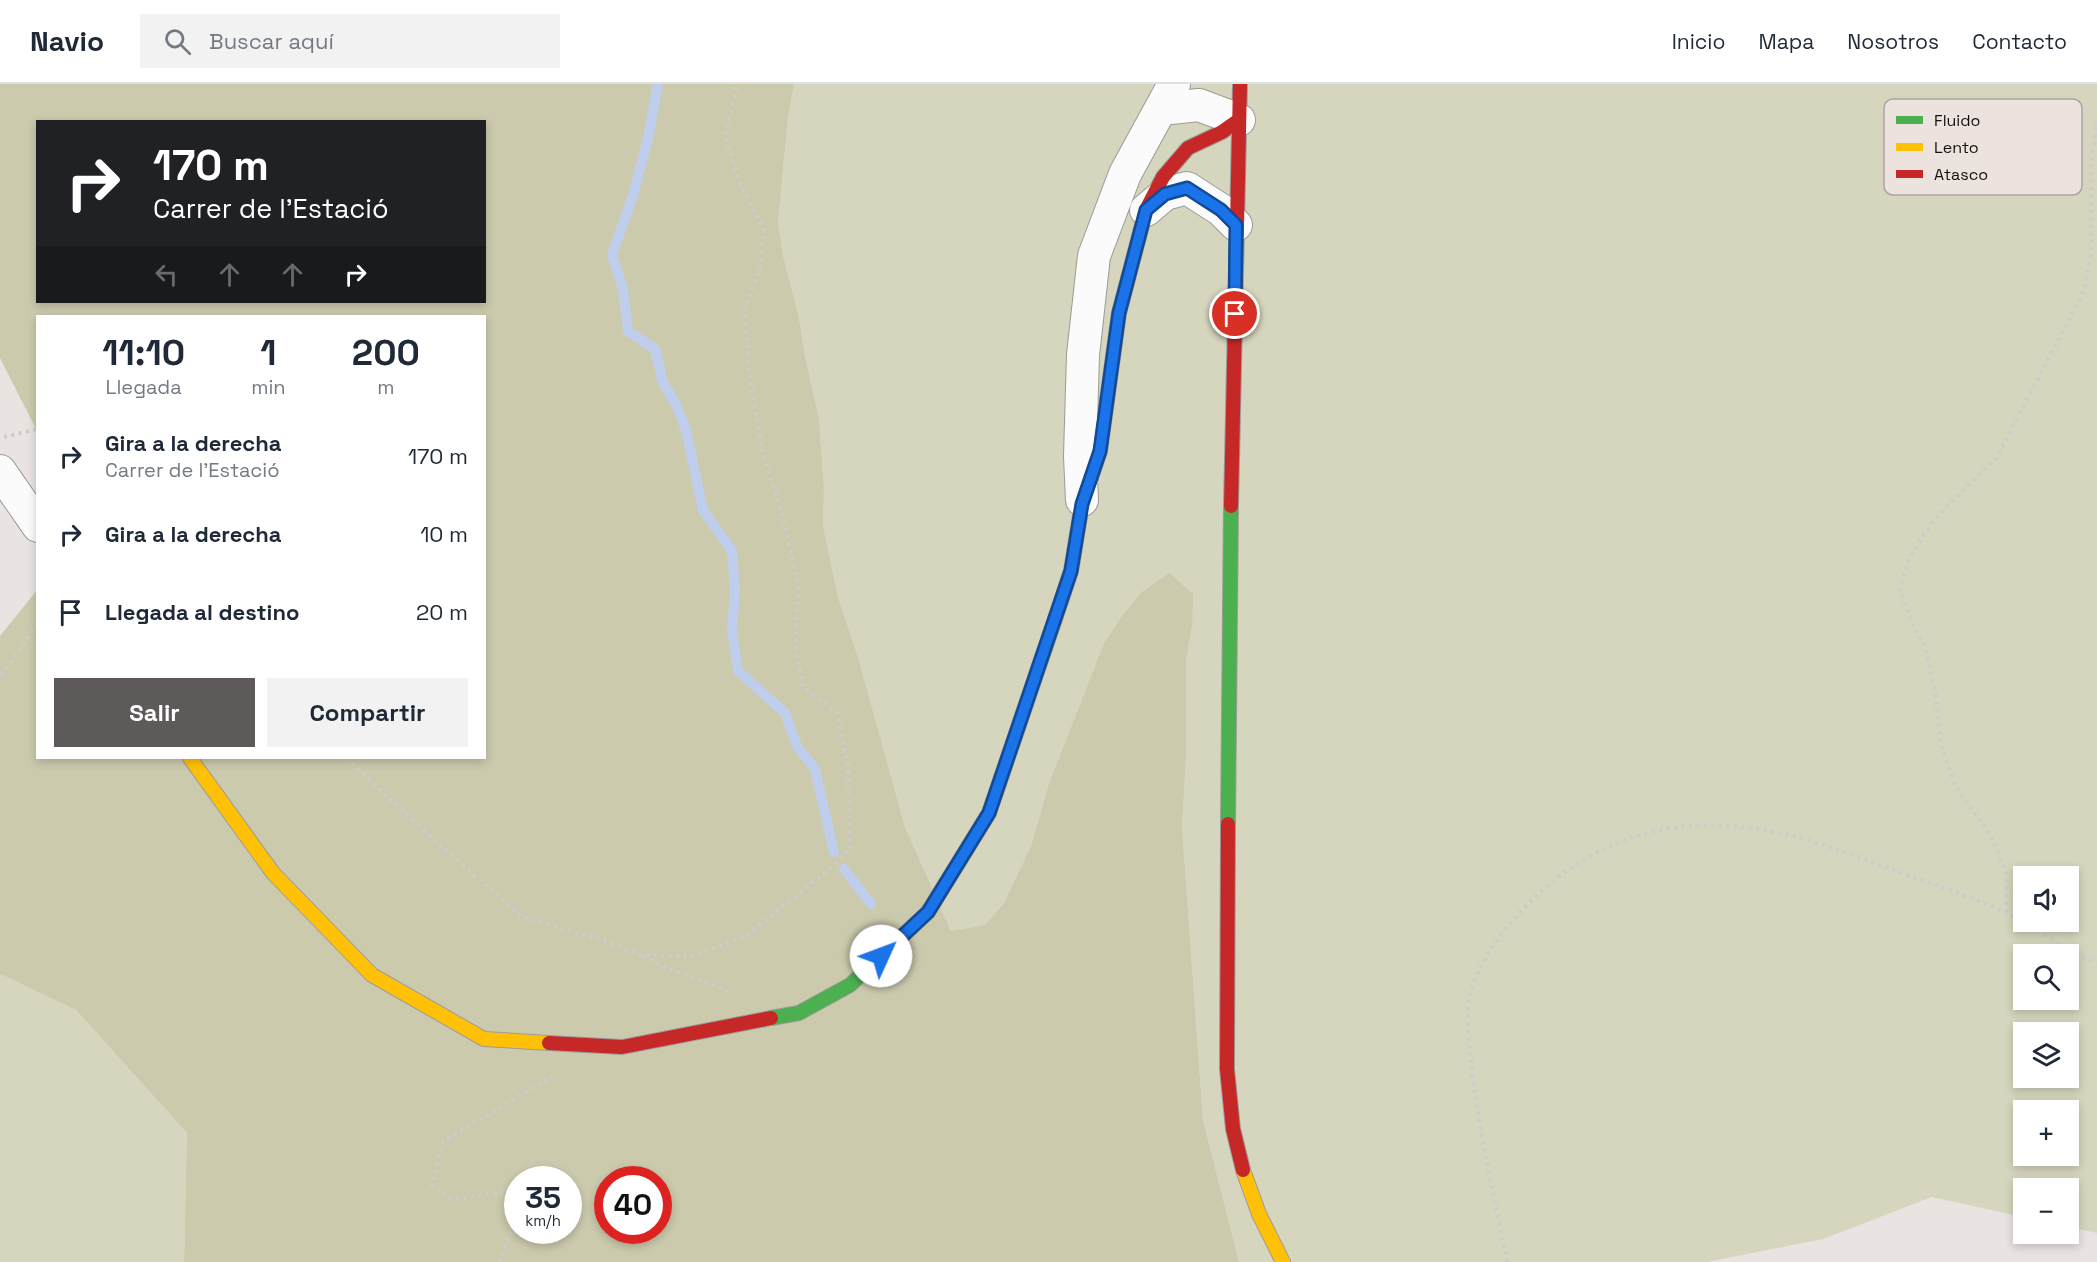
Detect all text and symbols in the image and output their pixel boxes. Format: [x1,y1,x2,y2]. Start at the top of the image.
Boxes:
search box [140,14,560,68]
text: Navio [30,23,104,59]
icon: search [161,25,194,58]
text: Buscar aquí [209,27,334,55]
text: Inicio [1672,28,1726,55]
text: Mapa [1759,28,1814,55]
text: Nosotros [1847,28,1939,55]
text: Contacto [1972,28,2067,55]
legend [1884,99,2082,195]
text: Fluido [1934,110,1980,131]
text: Lento [1934,137,1979,158]
text: 170 m [153,139,269,192]
icon: right [54,144,132,222]
text: Atasco [1934,164,1988,185]
text: Carrer de l'Estació [153,191,389,226]
icon: left [150,258,183,291]
icon: ahead [213,258,246,291]
icon: ahead [276,258,309,291]
icon: right [339,258,372,291]
pin [1209,288,1260,339]
icon: arrive [1218,297,1251,330]
text: 11:10 [102,330,185,376]
text: 1 [260,330,277,376]
text: 200 [352,330,420,376]
text: Llegada [106,374,182,400]
text: min [251,374,286,400]
text: m [377,374,394,400]
text: Gira a la derecha [105,429,282,457]
icon: right [54,440,87,473]
text: 170 m [408,442,468,470]
text: Carrer de l'Estació [105,457,280,483]
icon: right [54,518,87,551]
text: Gira a la derecha [105,520,282,548]
text: 10 m [420,520,468,548]
icon: arrive [54,596,87,629]
text: Llegada al destino [105,598,299,626]
text: 20 m [416,598,468,626]
button: Salir [54,678,255,747]
button: Compartir [267,678,468,747]
map controls [2013,866,2079,1244]
button: sound [2013,866,2079,932]
position arrow [849,924,913,988]
button: search [2013,944,2079,1010]
button: layers [2013,1022,2079,1088]
button: + [2013,1100,2079,1166]
speed limit sign: 40 [594,1166,672,1244]
text: 35 [525,1178,561,1217]
button: − [2013,1178,2079,1244]
text: km/h [525,1211,561,1230]

